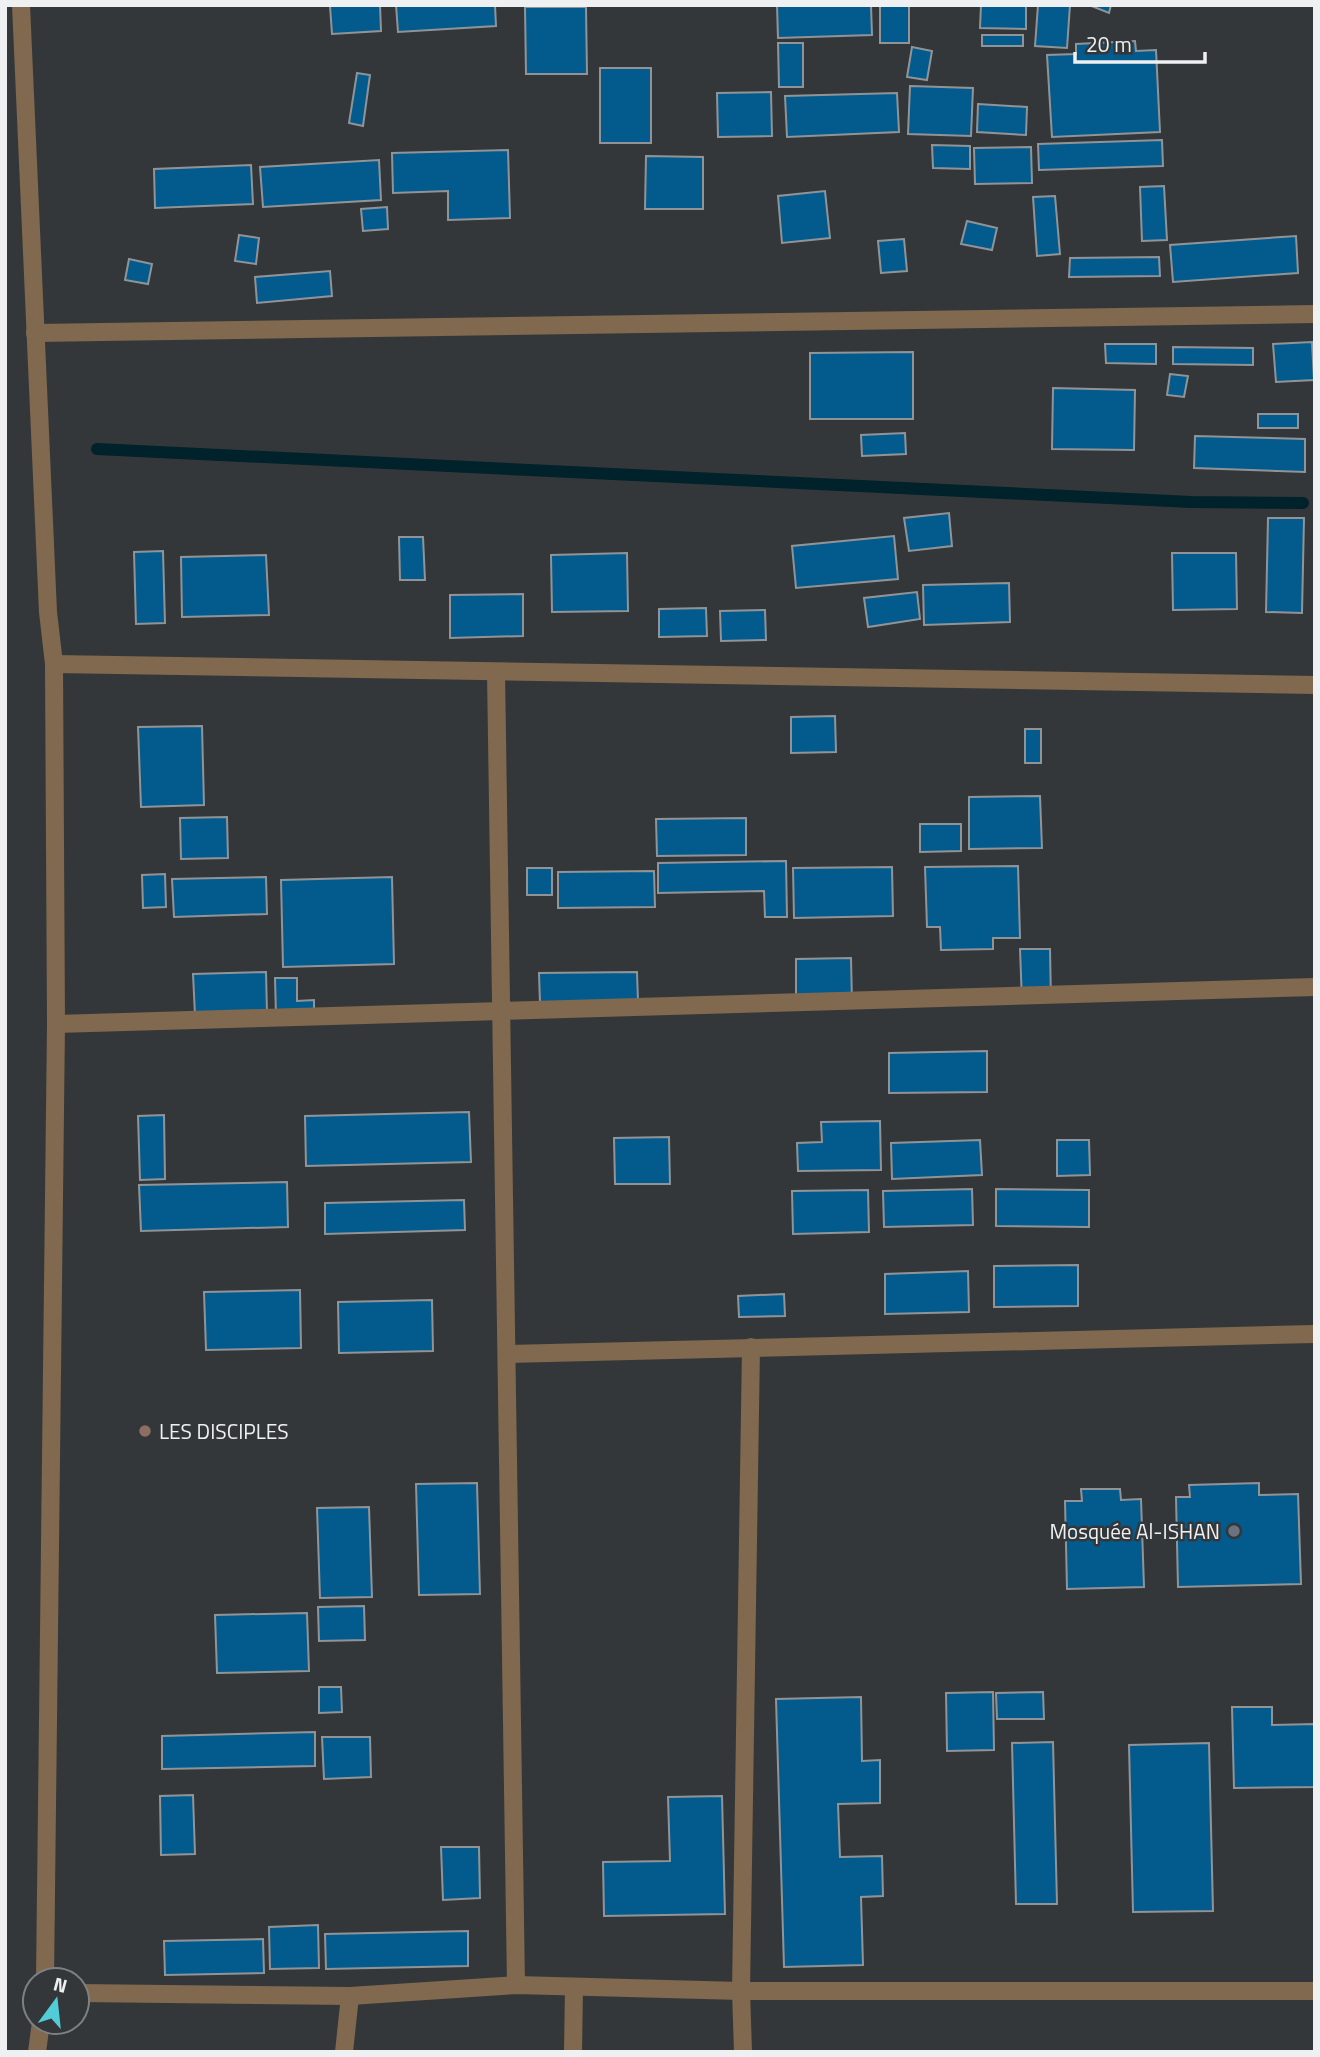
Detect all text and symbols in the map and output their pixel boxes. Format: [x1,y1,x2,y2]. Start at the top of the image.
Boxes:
scale bar [1075,21,1204,65]
text: 20 m [1086,28,1132,60]
place label: LES DISCIPLES [159,1415,289,1447]
marker: LES DISCIPLES [137,1423,153,1439]
place label: Mosquée Al-ISHAN [1050,1515,1220,1547]
marker: Mosquée Al-ISHAN [1226,1523,1242,1539]
north arrow [21,1966,91,2036]
text: N [50,1968,71,2000]

